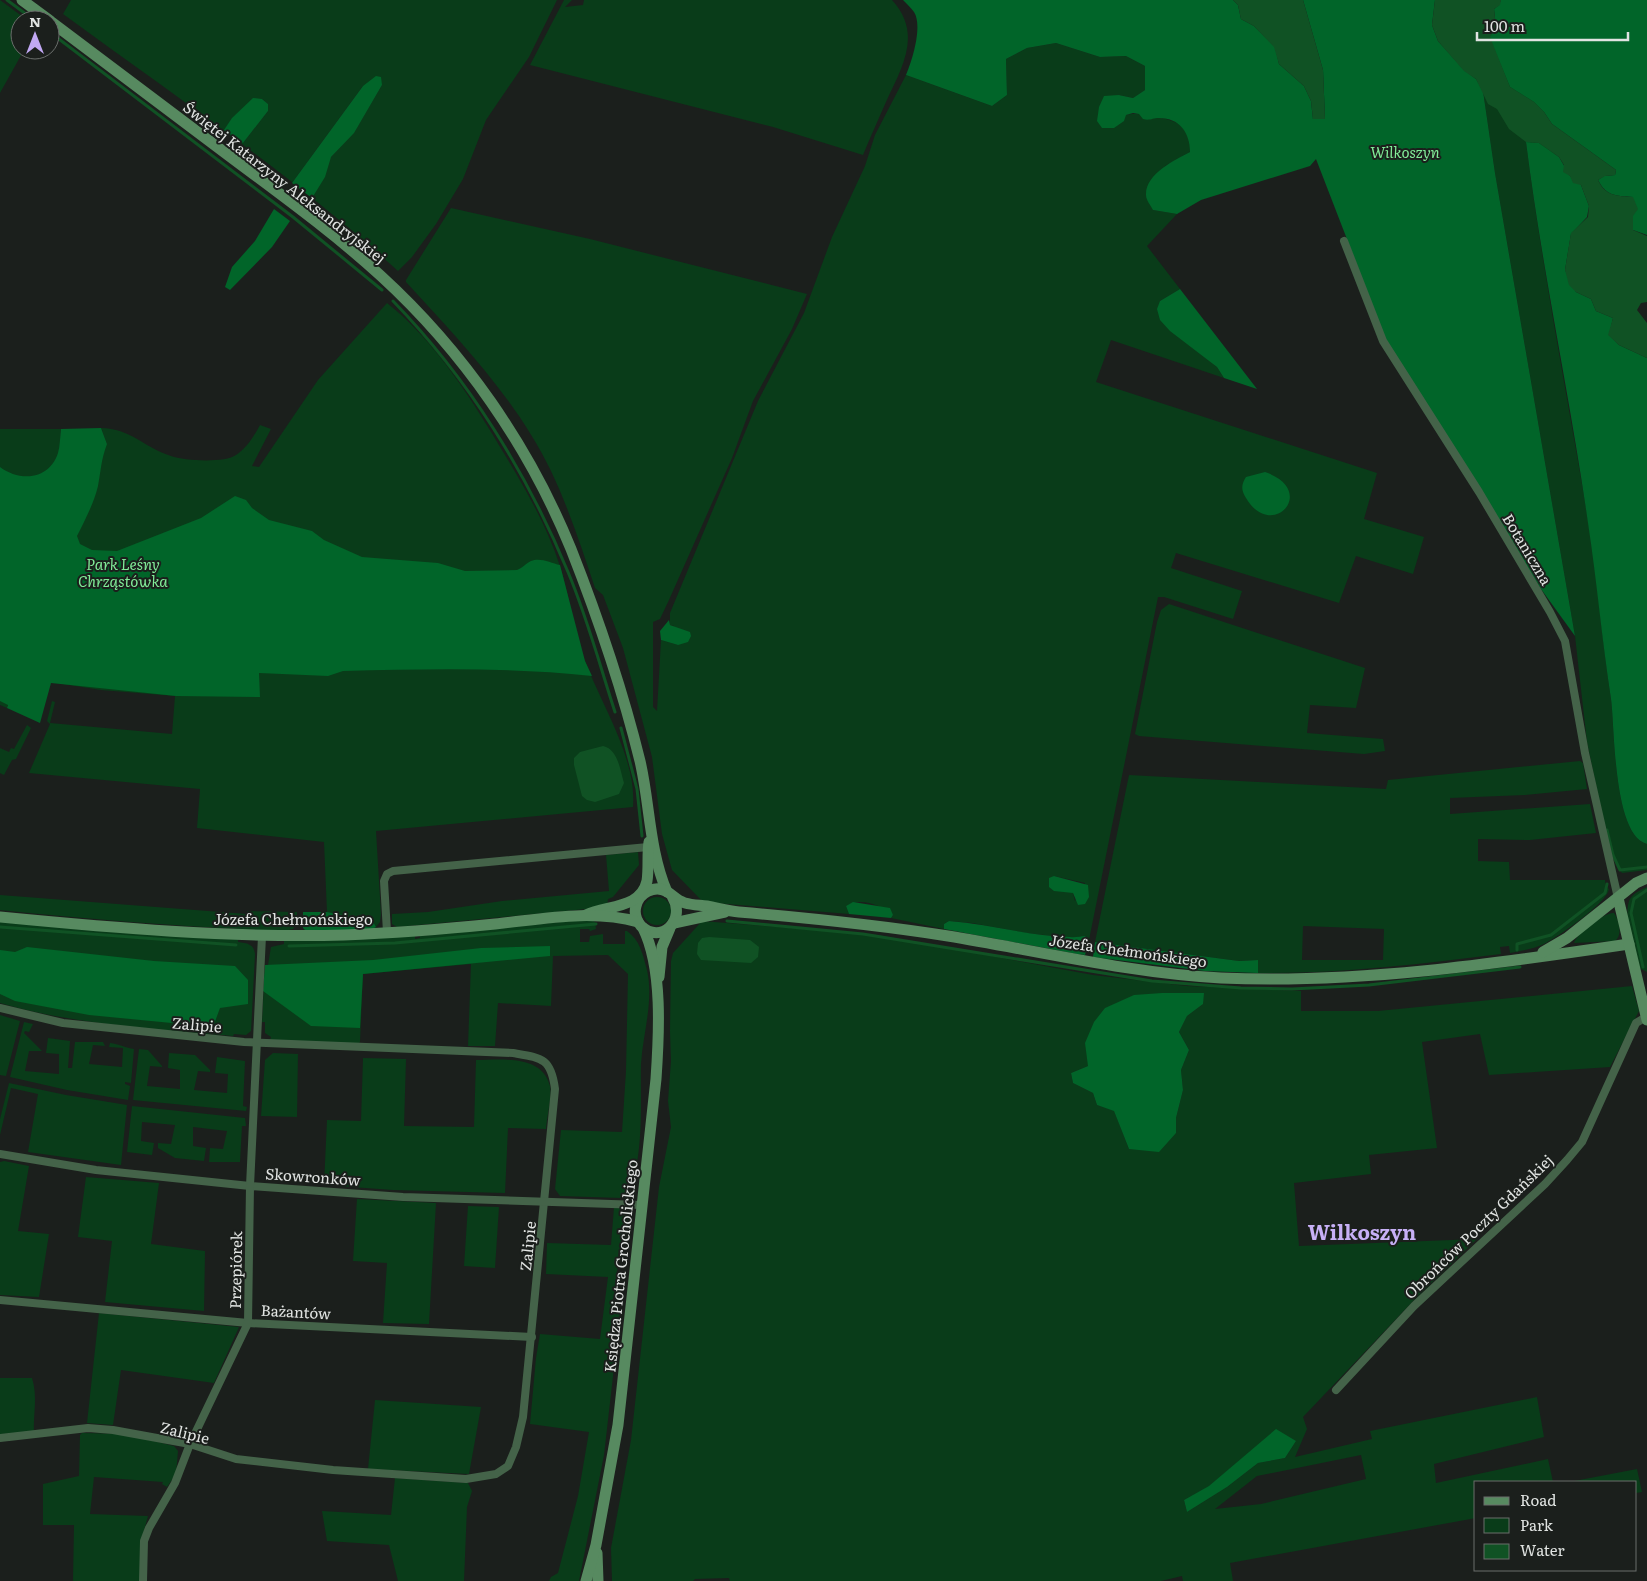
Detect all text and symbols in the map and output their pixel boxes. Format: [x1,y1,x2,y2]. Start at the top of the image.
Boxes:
north arrow [10,10,60,60]
scale bar [1477,10,1628,42]
text: N [29,11,41,31]
text: 100 m [1484,14,1525,37]
street label: Świętej Katarzyny Aleksandryjskiej [179,95,391,269]
park label: Wilkoszyn [1370,140,1440,163]
street label: Botaniczna [1498,509,1559,590]
park label: Park Leśny Chrząstówka [78,552,168,592]
street label: Józefa Chełmońskiego [213,907,373,930]
street label: Józefa Chełmońskiego [1047,928,1209,973]
street label: Zalipie [171,1010,223,1038]
street label: Obrońców Poczty Gdańskiej [1398,1148,1558,1304]
street label: Księdza Piotra Grocholickiego [597,1158,643,1374]
street label: Skowronków [265,1161,362,1191]
district label: Wilkoszyn [1308,1216,1416,1246]
street label: Zalipie [513,1220,541,1272]
street label: Przepiórek [223,1230,247,1309]
street label: Bażantów [260,1298,332,1324]
street label: Zalipie [158,1415,212,1449]
legend [1474,1481,1637,1571]
text: Road [1520,1488,1556,1511]
text: Park [1520,1513,1554,1536]
text: Water [1520,1538,1565,1561]

